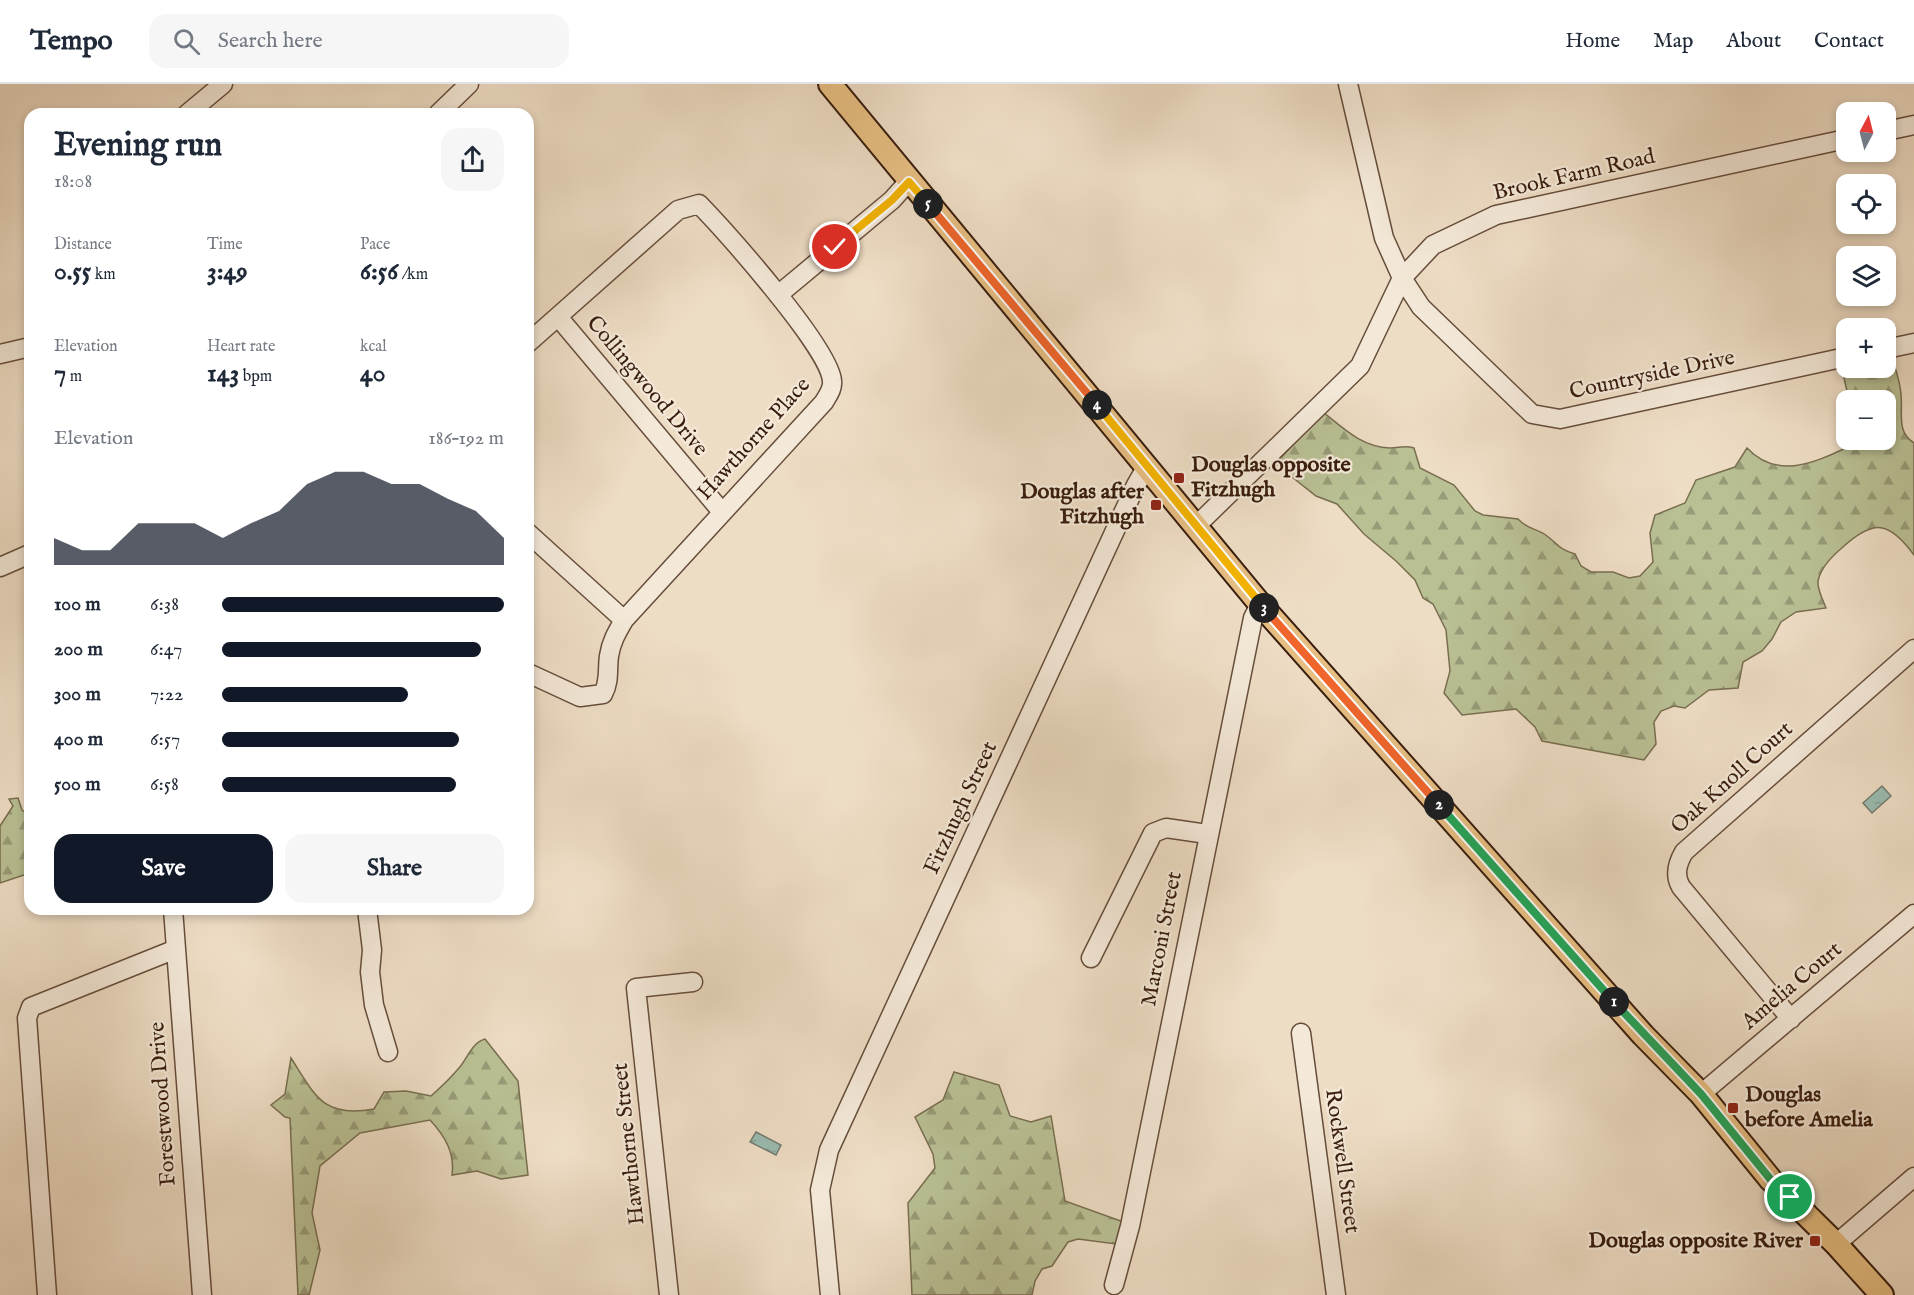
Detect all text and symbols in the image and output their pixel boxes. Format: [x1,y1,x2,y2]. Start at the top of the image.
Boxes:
search box [149,14,569,68]
text: Tempo [30,24,113,59]
icon: search [170,25,203,58]
text: Search here [218,27,323,55]
text: Home [1565,28,1620,55]
text: Map [1653,28,1693,55]
text: About [1726,28,1781,55]
text: Contact [1814,28,1884,55]
north arrow [1836,102,1896,162]
map controls [1836,102,1896,450]
text: Evening run [54,125,222,167]
button: share [441,128,504,191]
street label: Brook Farm Road [1490,143,1658,207]
text: 18:08 [54,169,92,194]
button: locate [1836,174,1896,234]
pin: 5 [913,189,943,219]
text: 5 [925,194,931,214]
pin [809,221,860,272]
icon: check [818,230,851,263]
text: Distance [54,235,112,255]
text: Time [207,235,243,255]
text: Pace [360,235,390,255]
button: layers [1836,246,1896,306]
text: 0.55 [54,255,91,288]
text: 3:49 [207,255,248,288]
text: 6:56 [360,255,398,288]
text: km [91,265,116,285]
text: /km [398,265,428,285]
street label: Collingwood Drive [580,310,714,462]
button: + [1836,318,1896,378]
text: Elevation [54,337,117,357]
text: Heart rate [207,337,275,357]
text: kcal [360,337,387,357]
street label: Countryside Drive [1567,344,1737,406]
text: 7 [54,357,66,390]
text: 143 [207,357,239,390]
text: 40 [360,357,386,390]
text: m [66,367,82,387]
text: bpm [239,367,272,387]
street label: Hawthorne Place [691,372,817,506]
pin: 4 [1082,390,1112,420]
button: − [1836,390,1896,450]
text: 4 [1093,395,1101,415]
text: Elevation [54,426,133,451]
text: 186–192 m [428,426,504,451]
place label: Douglas opposite Fitzhugh [1191,451,1351,504]
marker: Douglas opposite Fitzhugh [1172,471,1186,485]
place label: Douglas after Fitzhugh [1020,478,1145,531]
marker: Douglas after Fitzhugh [1149,498,1163,512]
text: 100 m [54,592,101,617]
text: 6:38 [150,592,179,617]
pin: 3 [1249,593,1279,623]
text: 3 [1261,598,1267,618]
text: 200 m [54,637,103,662]
text: 6:47 [150,637,182,662]
text: 300 m [54,682,101,707]
text: 7:22 [150,682,183,707]
street label: Oak Knoll Court [1665,715,1799,840]
text: 400 m [54,727,103,752]
text: 6:57 [150,727,180,752]
street label: Fitzhugh Street [918,737,1004,879]
text: 500 m [54,772,101,797]
text: 6:58 [150,772,179,797]
pin: 2 [1424,790,1454,820]
text: 2 [1435,795,1443,815]
button: Save [54,834,273,903]
button: Share [285,834,504,903]
street label: Marconi Street [1135,869,1189,1009]
street label: Amelia Court [1735,936,1848,1037]
pin: 1 [1599,987,1629,1017]
text: 1 [1611,992,1617,1012]
street label: Forestwood Drive [143,1021,183,1187]
street label: Hawthorne Street [607,1061,651,1226]
place label: Douglas before Amelia [1744,1081,1873,1134]
street label: Rockwell Street [1318,1087,1366,1235]
marker: Douglas before Amelia [1726,1101,1740,1115]
pin [1764,1171,1815,1222]
icon: arrive [1773,1180,1806,1213]
place label: Douglas opposite River [1588,1227,1804,1255]
marker: Douglas opposite River [1808,1234,1822,1248]

